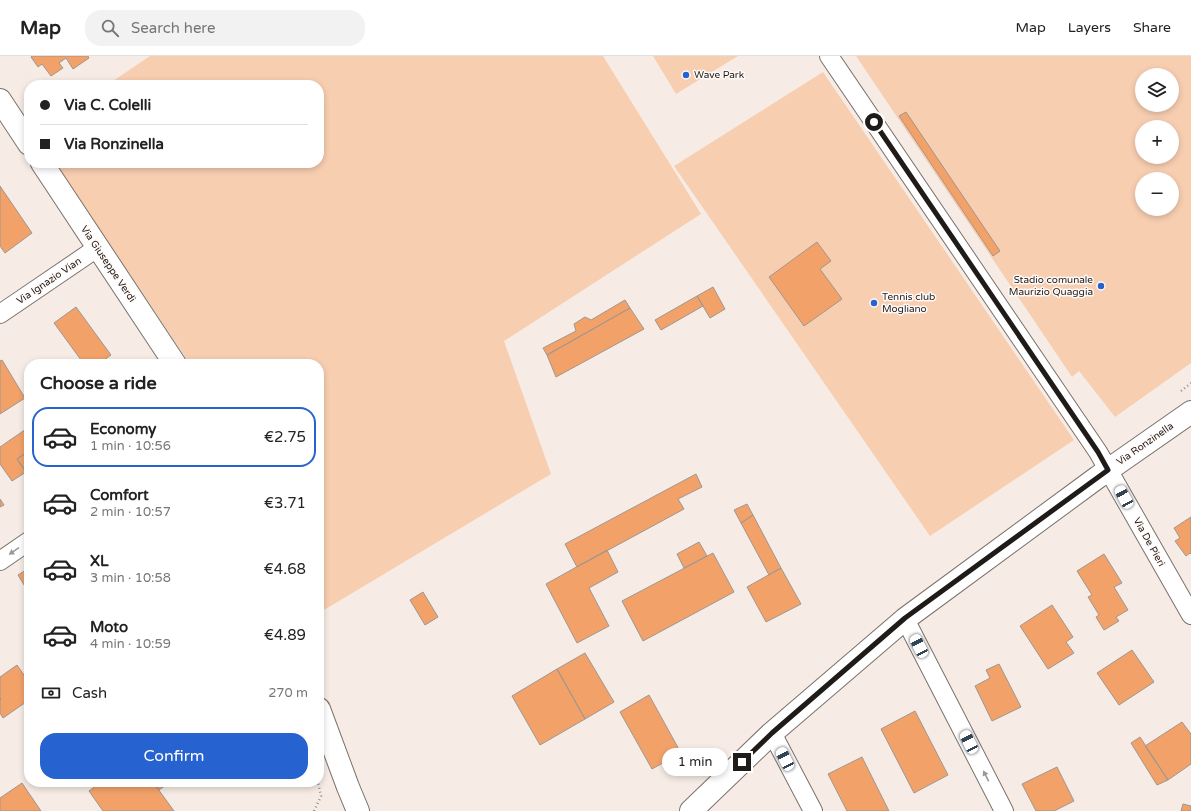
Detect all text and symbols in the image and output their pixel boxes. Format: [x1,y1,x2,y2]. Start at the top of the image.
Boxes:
search box [85,10,365,46]
text: Map [20,17,61,39]
icon: search [99,17,121,39]
text: Search here [131,19,215,37]
text: Map [1016,19,1046,36]
text: Layers [1068,19,1111,36]
text: Share [1133,19,1171,36]
map controls [1135,68,1179,216]
button: layers [1135,68,1179,112]
place label: Wave Park [694,69,745,81]
marker: Wave Park [681,70,691,80]
text: Via C. Colelli [64,96,151,114]
route start [865,113,883,131]
button: + [1135,120,1179,164]
text: Via Ronzinella [64,135,164,153]
button: − [1135,172,1179,216]
street label: Via Giuseppe Verdi [78,224,138,304]
street label: Via Ignazio Vian [14,255,84,307]
place label: Stadio comunale Maurizio Quaggia [1009,274,1093,298]
marker: Stadio comunale Maurizio Quaggia [1096,281,1106,291]
place label: Tennis club Mogliano [882,291,935,315]
marker: Tennis club Mogliano [869,298,879,308]
text: Choose a ride [40,372,157,394]
icon: car [42,419,78,455]
text: Economy [90,420,156,438]
street label: Via Ronzinella [1114,420,1176,468]
text: €2.75 [264,428,306,446]
text: 1 min · 10:56 [90,438,171,454]
car [1113,484,1135,510]
icon: car [42,485,78,521]
text: Comfort [90,486,149,504]
text: €3.71 [264,494,306,512]
text: 2 min · 10:57 [90,504,171,520]
street label: Via De Pieri [1131,515,1167,569]
one-way arrow [9,547,20,555]
icon: car [42,551,78,587]
text: XL [90,552,109,570]
text: €4.68 [264,560,306,578]
text: 3 min · 10:58 [90,570,171,586]
icon: car [42,617,78,653]
text: Moto [90,618,128,636]
text: €4.89 [264,626,306,644]
car [908,633,930,659]
text: 4 min · 10:59 [90,636,171,652]
icon: cash [40,682,62,704]
text: Cash [72,684,107,702]
text: 270 m [268,685,308,701]
car [958,729,980,755]
button: Confirm [40,733,308,779]
car [774,746,796,772]
callout: 1 min [662,748,728,776]
route end [733,753,751,771]
text: 1 min [678,754,712,770]
one-way arrow [983,771,989,782]

